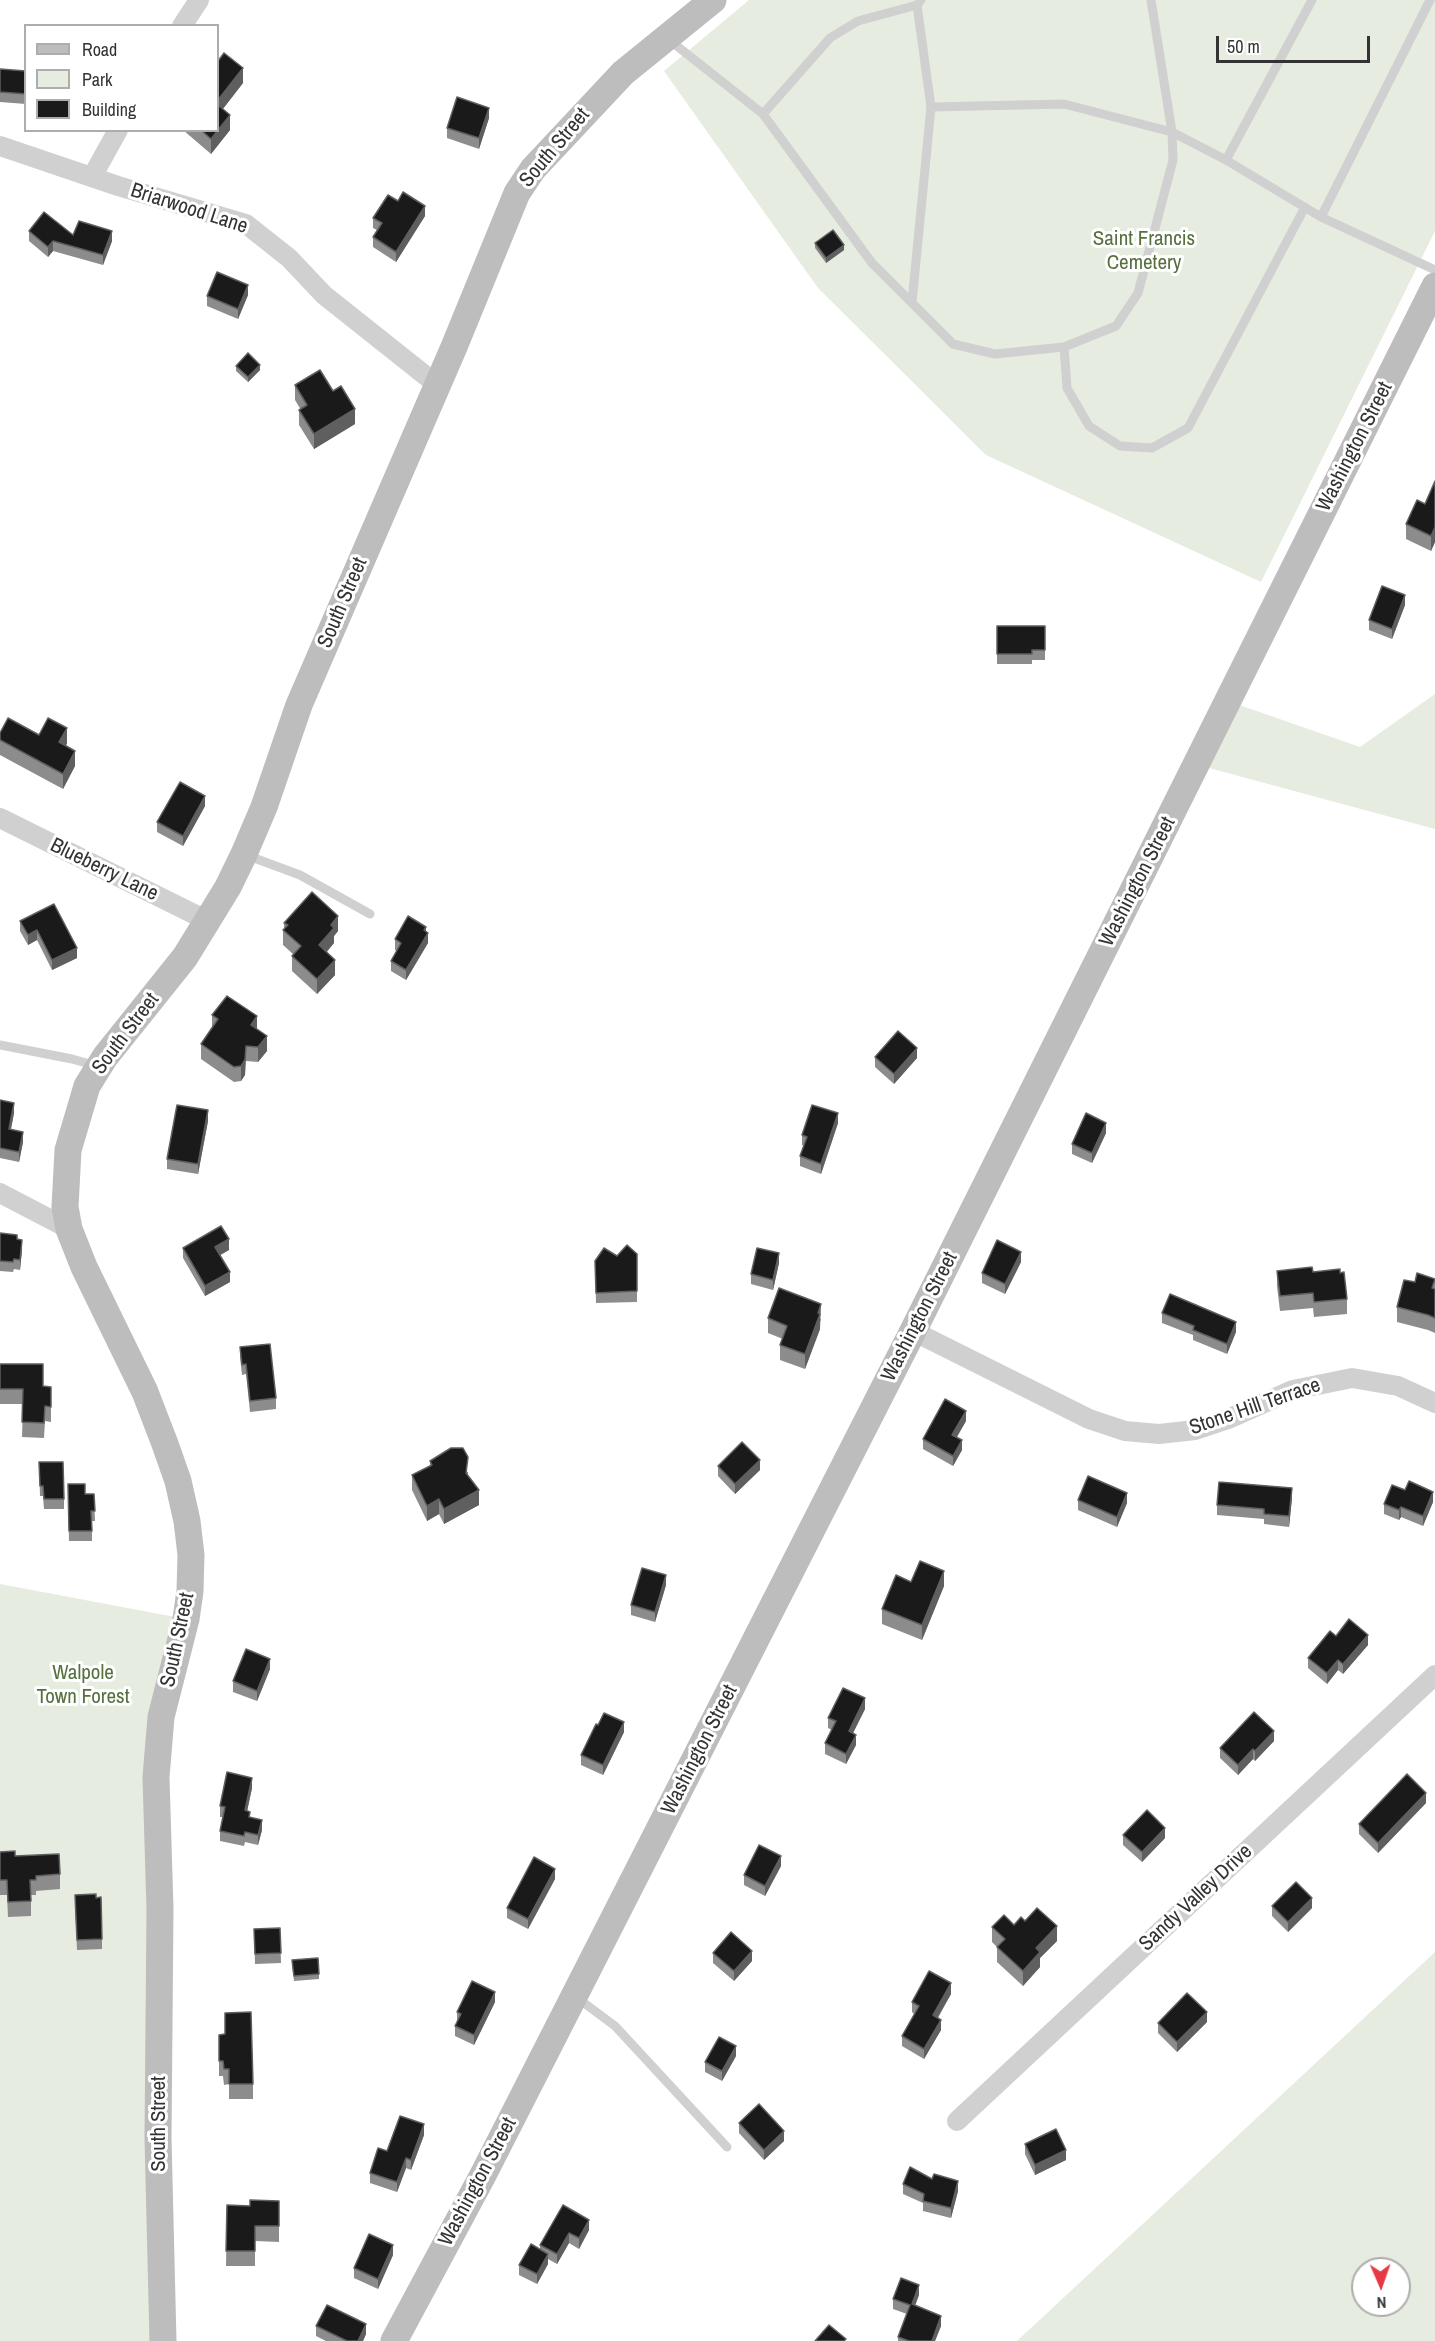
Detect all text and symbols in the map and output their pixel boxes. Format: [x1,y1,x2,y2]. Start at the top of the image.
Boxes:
legend [24,24,219,132]
scale bar [1219,24,1374,62]
text: 50 m [1227,34,1260,59]
text: Road [82,37,117,62]
text: Park [82,67,112,92]
text: Building [82,97,136,122]
street label: South Street [515,103,595,193]
street label: Briarwood Lane [127,178,251,240]
park label: Saint Francis Cemetery [1093,226,1195,276]
street label: Washington Street [1312,378,1398,516]
street label: South Street [313,554,373,652]
street label: Washington Street [1095,813,1181,951]
street label: Blueberry Lane [46,833,162,907]
street label: South Street [87,988,165,1080]
street label: Washington Street [877,1248,963,1386]
street label: Stone Hill Terrace [1186,1373,1324,1441]
street label: South Street [156,1591,200,1689]
park label: Walpole Town Forest [37,1660,129,1710]
street label: Washington Street [657,1681,743,1819]
street label: Sandy Valley Drive [1134,1839,1258,1957]
street label: South Street [146,2076,172,2172]
street label: Washington Street [434,2113,522,2251]
north arrow [1351,2257,1411,2317]
text: N [1376,2292,1387,2314]

